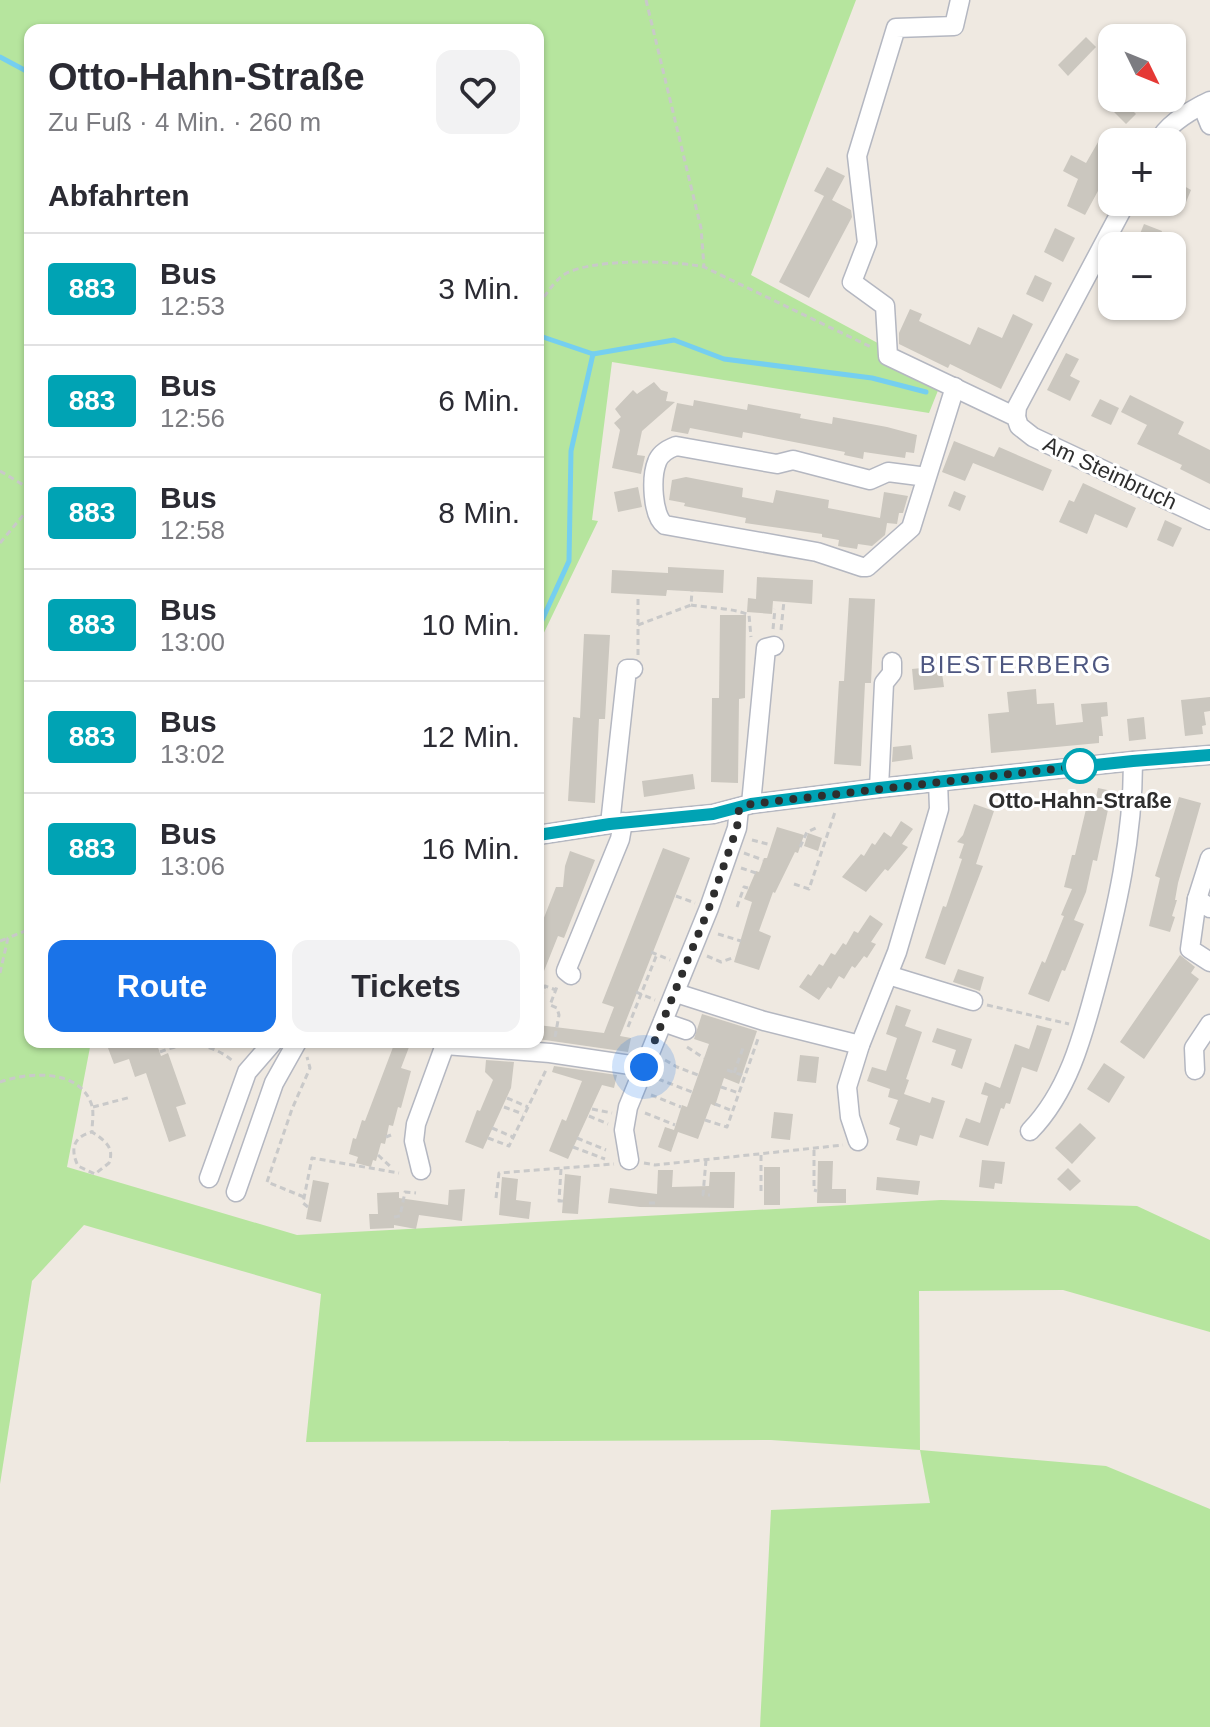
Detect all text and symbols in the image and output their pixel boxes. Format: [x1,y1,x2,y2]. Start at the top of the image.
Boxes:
north arrow [1098,24,1186,112]
map controls [1098,24,1186,320]
button: heart [436,50,520,134]
text: Otto-Hahn-Straße [48,56,365,98]
text: Zu Fuß · 4 Min. · 260 m [48,107,321,137]
button: + [1098,128,1186,216]
text: Abfahrten [48,179,190,212]
button: − [1098,232,1186,320]
text: Bus [160,257,217,290]
text: 3 Min. [438,272,520,305]
text: 883 [69,273,115,304]
text: 12:53 [160,291,225,321]
text: Bus [160,369,217,402]
text: 6 Min. [438,384,520,417]
text: 883 [69,385,115,416]
text: 12:56 [160,403,225,433]
street label: Am Steinbruch [1039,431,1181,515]
text: Bus [160,481,217,514]
text: 8 Min. [438,496,520,529]
text: 883 [69,497,115,528]
text: 12:58 [160,515,225,545]
text: Bus [160,593,217,626]
text: 10 Min. [422,608,520,641]
text: 883 [69,609,115,640]
text: 13:00 [160,627,225,657]
district label: BIESTERBERG [920,651,1112,678]
text: Bus [160,705,217,738]
text: 12 Min. [422,720,520,753]
text: 883 [69,721,115,752]
text: 13:02 [160,739,225,769]
marker: Otto-Hahn-Straße [1063,749,1097,783]
place label: Otto-Hahn-Straße [988,788,1172,813]
text: Bus [160,817,217,850]
text: 16 Min. [422,832,520,865]
text: 883 [69,833,115,864]
text: 13:06 [160,851,225,881]
button: Route [48,940,276,1032]
button: Tickets [292,940,520,1032]
your location [624,1047,664,1087]

